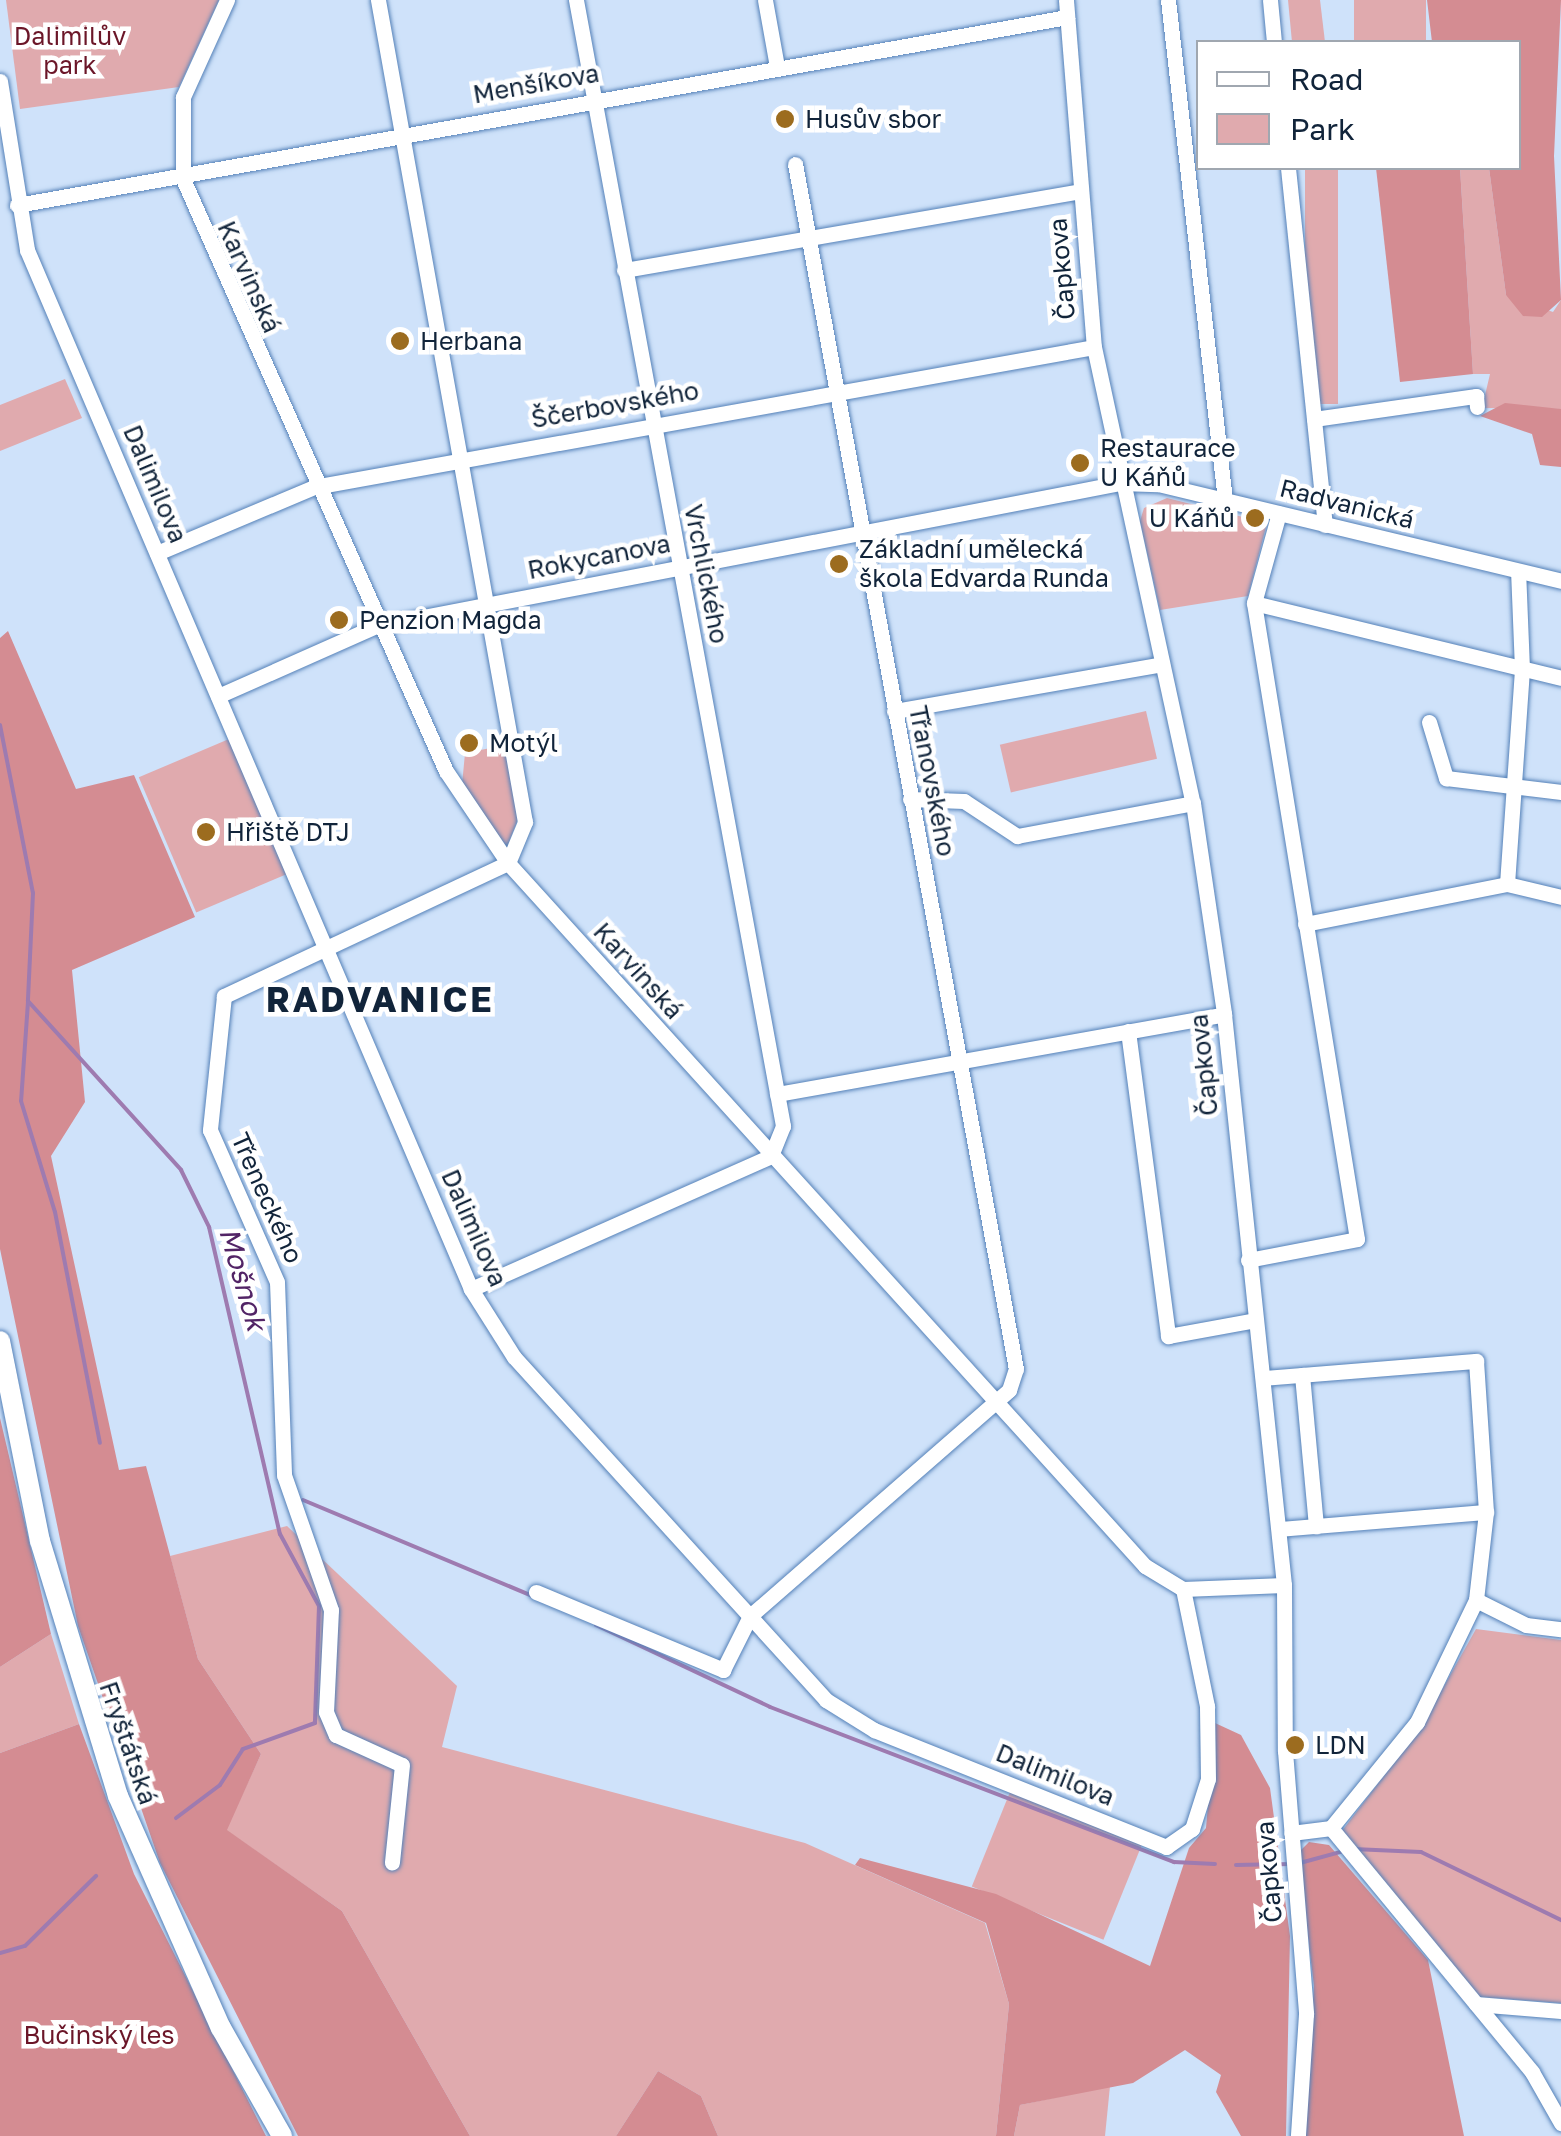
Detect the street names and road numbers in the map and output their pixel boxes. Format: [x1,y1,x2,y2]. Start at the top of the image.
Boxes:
street label: Menšíkova [471,58,601,110]
street label: Karvinská [211,217,287,337]
street label: Čapkova [1043,217,1081,321]
street label: Ščerbovského [529,376,701,434]
street label: Dalimilova [117,421,193,547]
street label: Radvanická [1277,473,1417,535]
street label: Vrchlického [678,502,734,646]
street label: Rokycanova [525,528,673,586]
street label: Třanovského [903,703,961,859]
street label: Karvinská [587,917,689,1025]
street label: Čapkova [1184,1013,1224,1117]
street label: Třeneckého [225,1128,309,1268]
street label: Dalimilova [435,1165,513,1291]
street label: Fryštátská [93,1678,163,1808]
street label: Dalimilova [992,1738,1118,1812]
street label: Čapkova [1250,1820,1288,1924]

